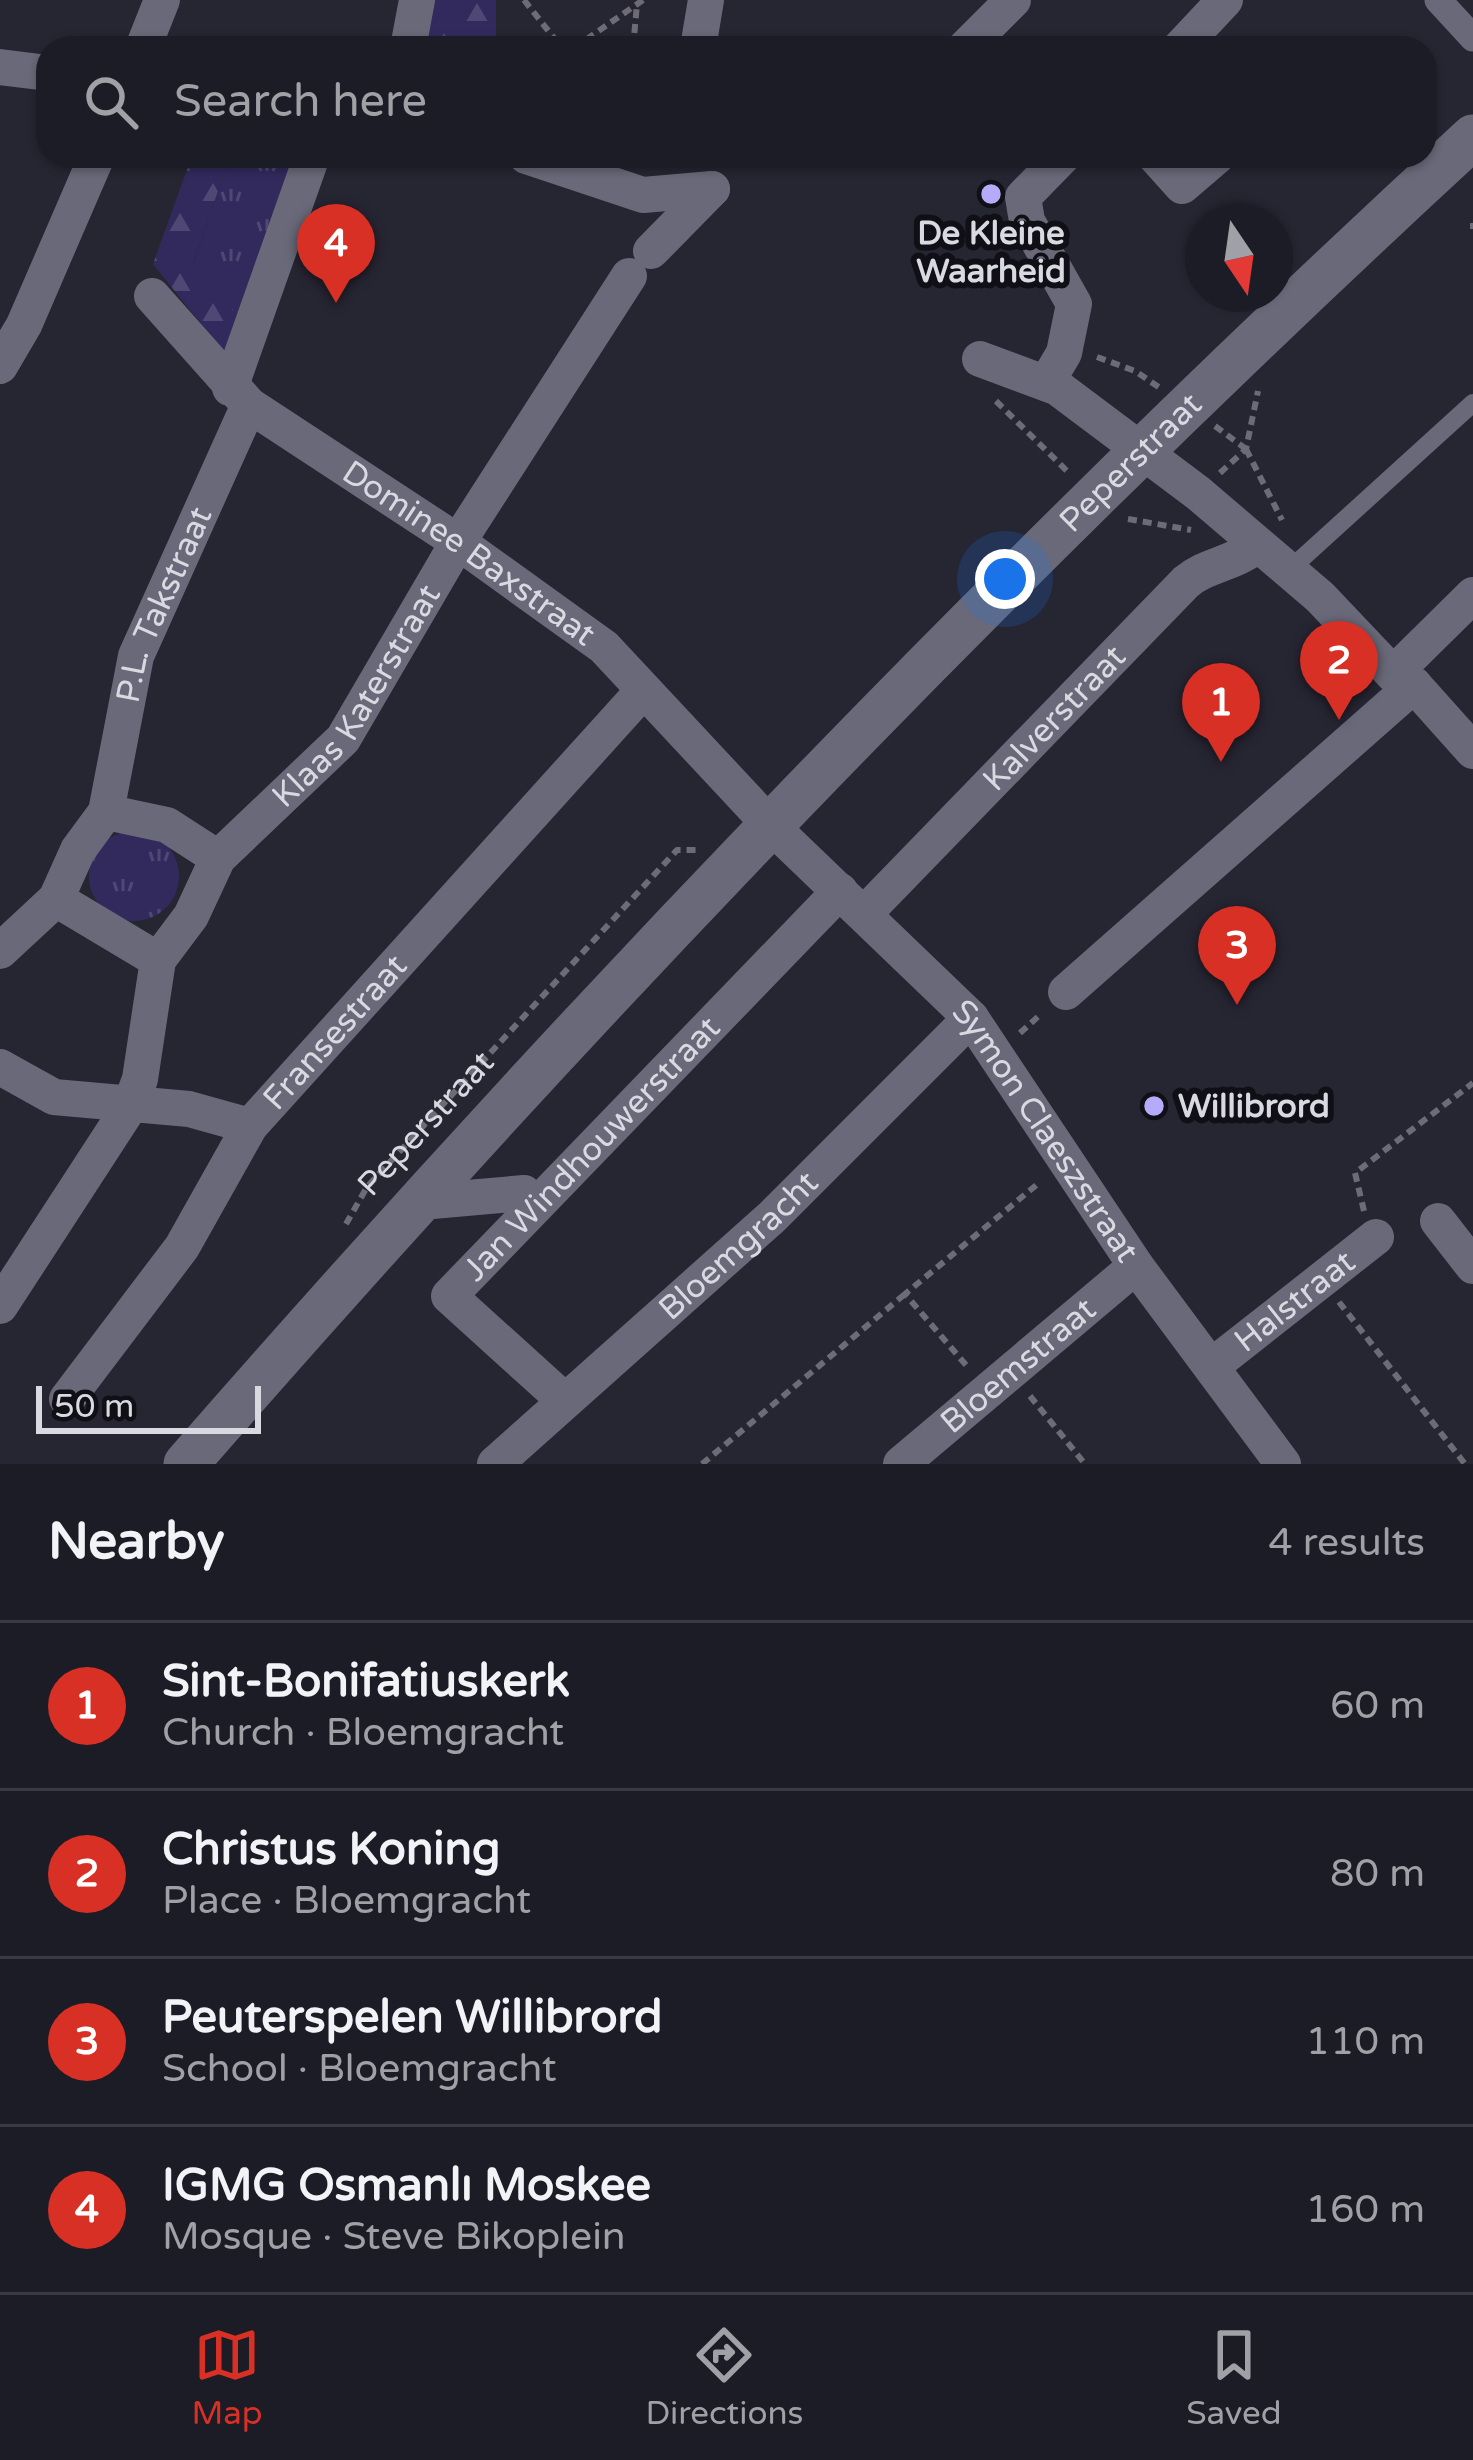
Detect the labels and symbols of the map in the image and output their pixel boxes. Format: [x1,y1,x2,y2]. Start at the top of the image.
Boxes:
marker: De Kleine Waarheid [978,181,1004,207]
pin: 4 [297,204,375,303]
north arrow [1185,204,1293,312]
place label: De Kleine Waarheid [916,214,1066,291]
street label: Peperstraat [1051,385,1209,540]
street label: Dominee Baxstraat [335,452,603,654]
street label: P.L. Takstraat [108,501,220,706]
your location [975,549,1035,609]
street label: Klaas Katerstraat [264,577,448,816]
pin: 2 [1300,621,1378,720]
street label: Kalverstraat [975,637,1133,799]
pin: 1 [1182,663,1260,762]
pin: 3 [1198,906,1276,1005]
street label: Fransestraat [255,947,415,1118]
street label: Symon Claeszstraat [944,991,1147,1269]
street label: Jan Windhouwerstraat [455,1008,728,1289]
street label: Peperstraat [349,1043,502,1204]
place label: Willibrord [1178,1087,1330,1126]
marker: Willibrord [1141,1093,1167,1119]
street label: Bloemgracht [651,1163,826,1328]
street label: Halstraat [1227,1242,1362,1360]
street label: Bloemstraat [933,1289,1103,1442]
scale bar [36,1380,261,1433]

